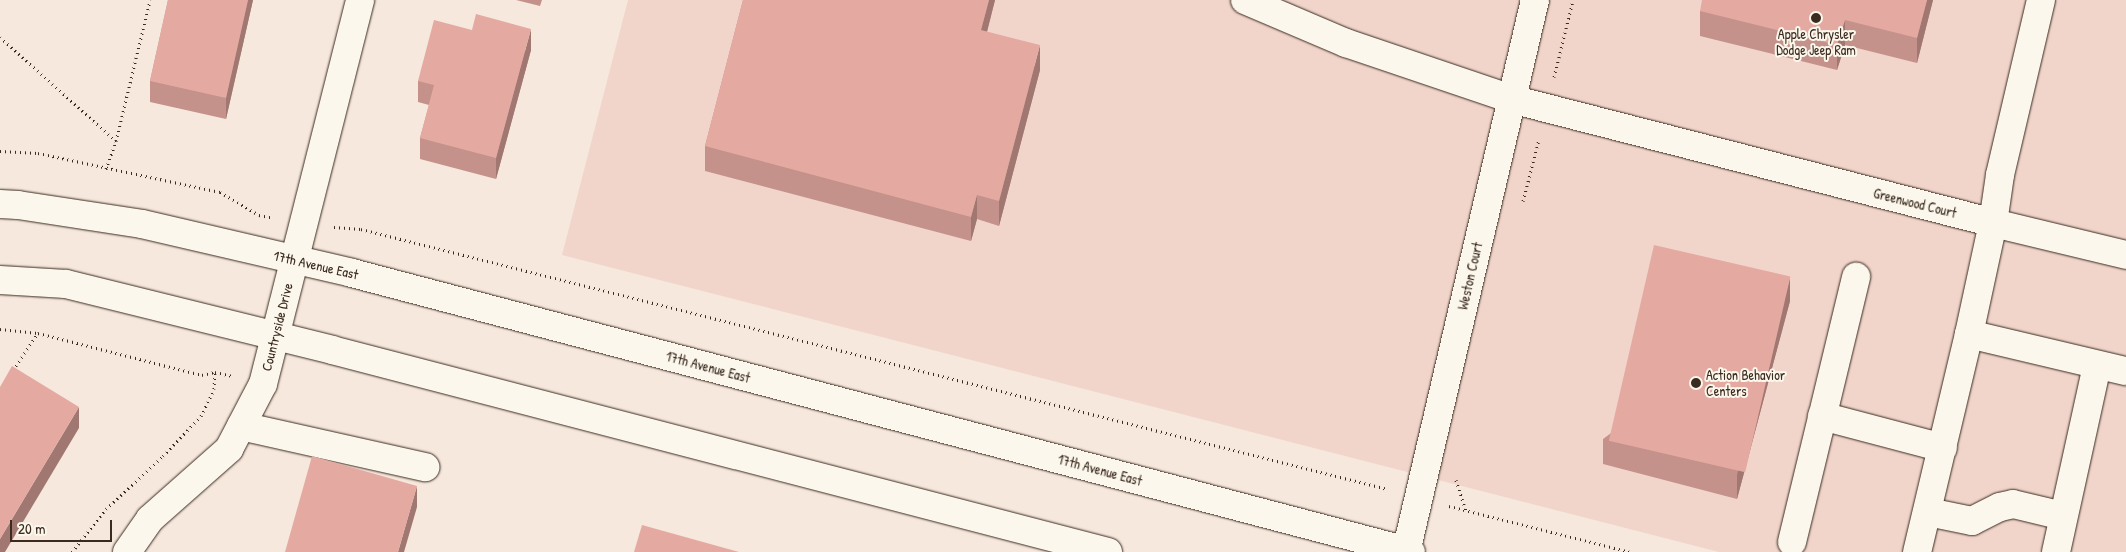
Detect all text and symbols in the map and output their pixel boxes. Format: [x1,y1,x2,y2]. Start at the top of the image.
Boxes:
marker: Apple Chrysler Dodge Jeep Ram [1810,12,1822,24]
place label: Apple Chrysler Dodge Jeep Ram [1776,26,1856,58]
street label: Greenwood Court [1872,185,1958,221]
street label: Weston Court [1454,241,1486,311]
street label: 17th Avenue East [272,247,360,283]
street label: Countryside Drive [258,281,296,373]
street label: 17th Avenue East [664,348,752,386]
place label: Action Behavior Centers [1706,367,1785,400]
marker: Action Behavior Centers [1690,377,1702,389]
street label: 17th Avenue East [1056,451,1144,489]
scale bar [12,510,115,542]
text: 20 m [18,518,45,539]

